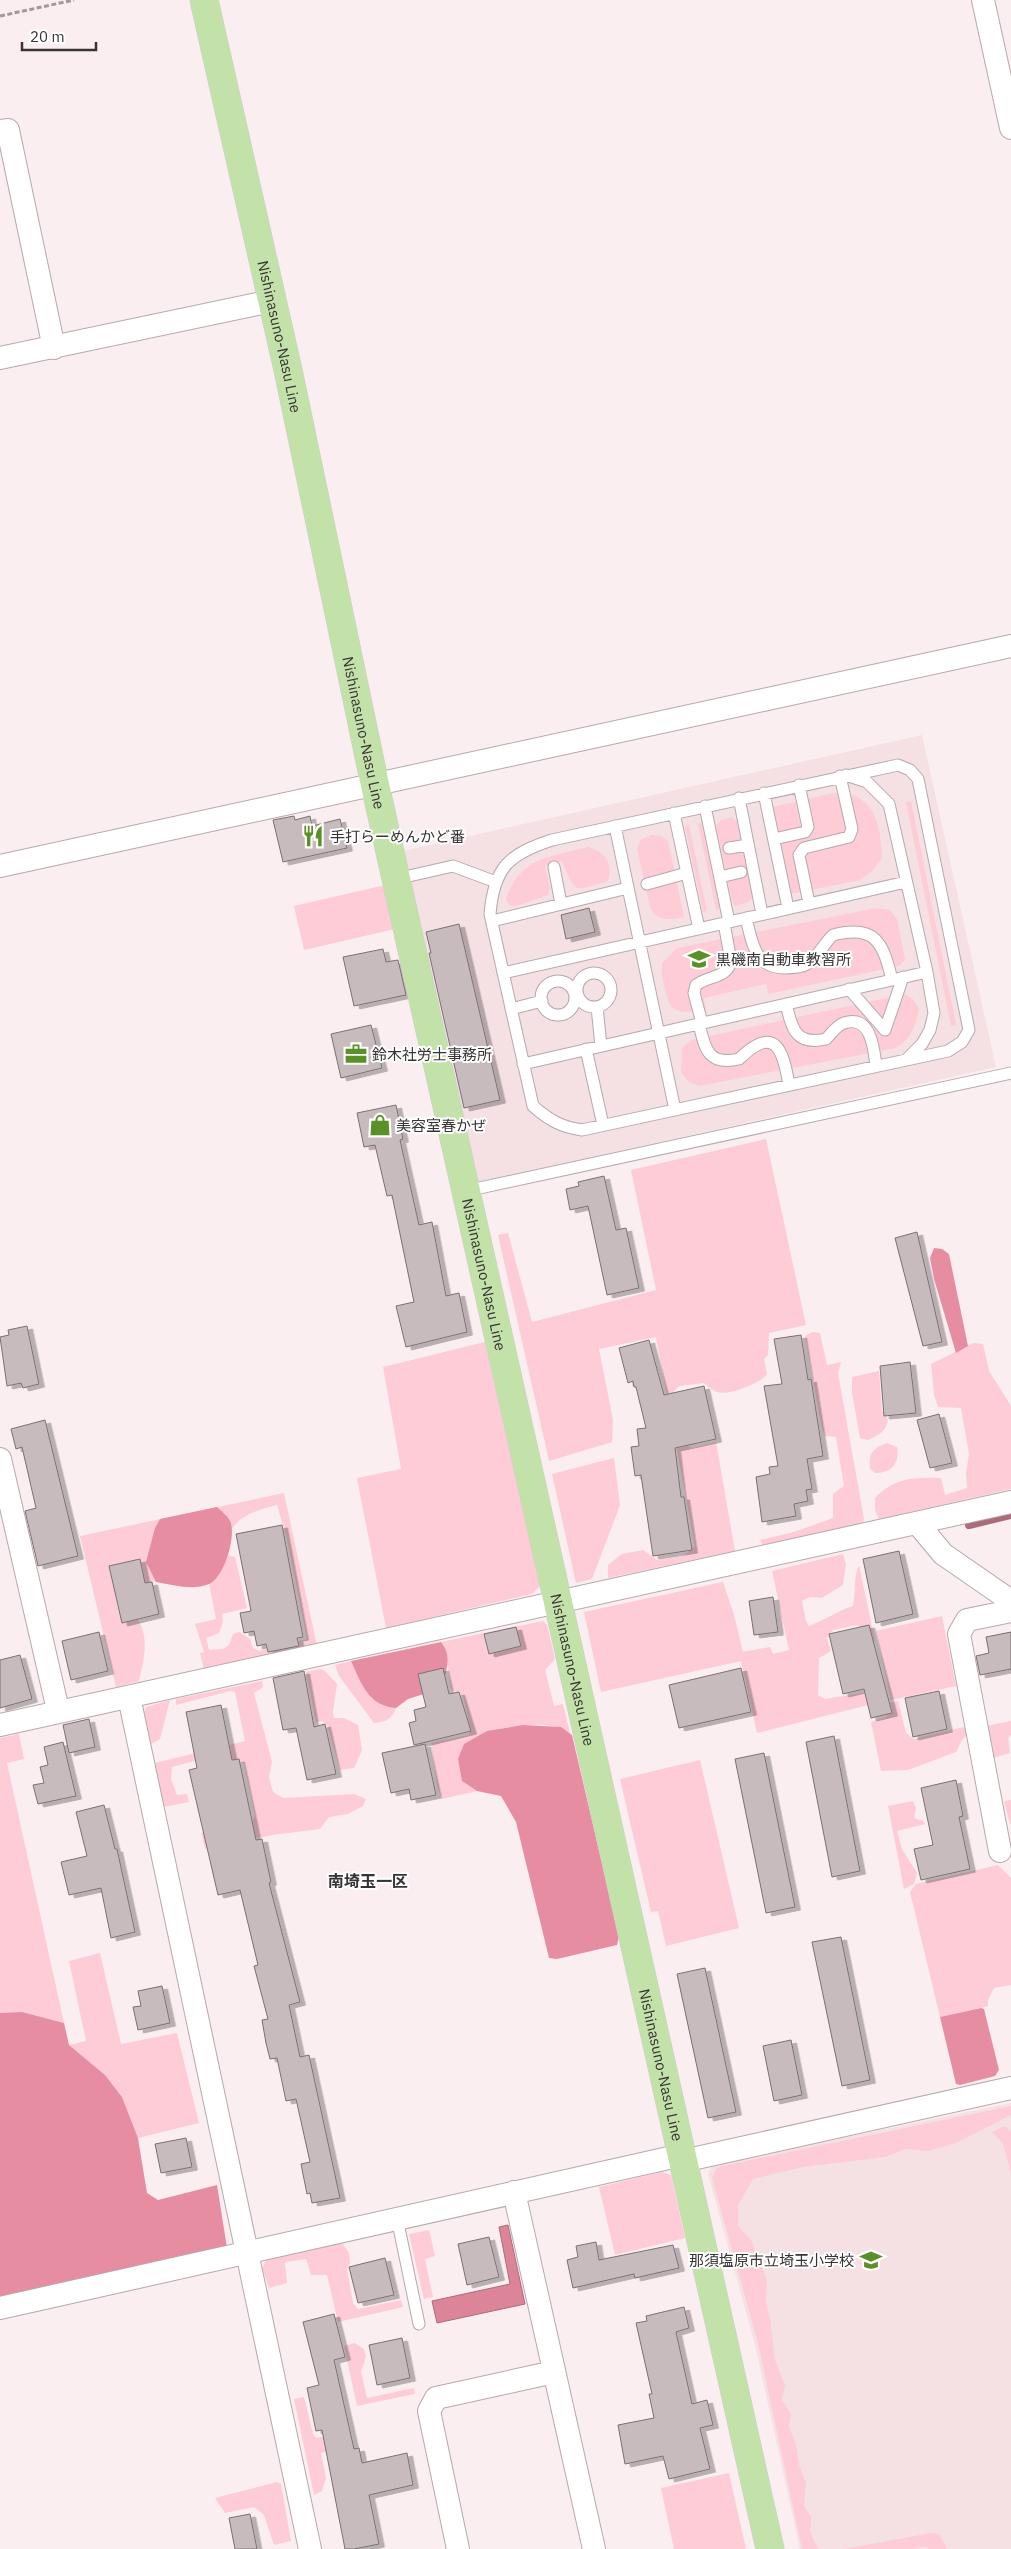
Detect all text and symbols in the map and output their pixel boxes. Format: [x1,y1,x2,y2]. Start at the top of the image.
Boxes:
scale bar [22,20,96,52]
text: 20 m [30,27,65,46]
street label: Nishinasuno-Nasu Line [254,258,306,414]
street label: Nishinasuno-Nasu Line [339,655,390,811]
restaurant icon: 手打らーめんかど番 [300,823,326,849]
place label: 手打らーめんかど番 [330,827,465,846]
school or university icon: 黒磯南自動車教習所 [686,946,712,972]
place label: 黒磯南自動車教習所 [716,950,851,969]
office icon: 鈴木社労士事務所 [343,1041,369,1067]
place label: 鈴木社労士事務所 [372,1045,492,1064]
shop icon: 美容室春かぜ [367,1112,393,1138]
place label: 美容室春かぜ [396,1116,486,1135]
street label: Nishinasuno-Nasu Line [458,1196,511,1352]
street label: Nishinasuno-Nasu Line [547,1592,599,1748]
district label: 南埼玉一区 [328,1871,408,1891]
street label: Nishinasuno-Nasu Line [635,1987,688,2143]
school or university icon: 那須塩原市立埼玉小学校 [858,2247,884,2273]
place label: 那須塩原市立埼玉小学校 [689,2251,854,2270]

